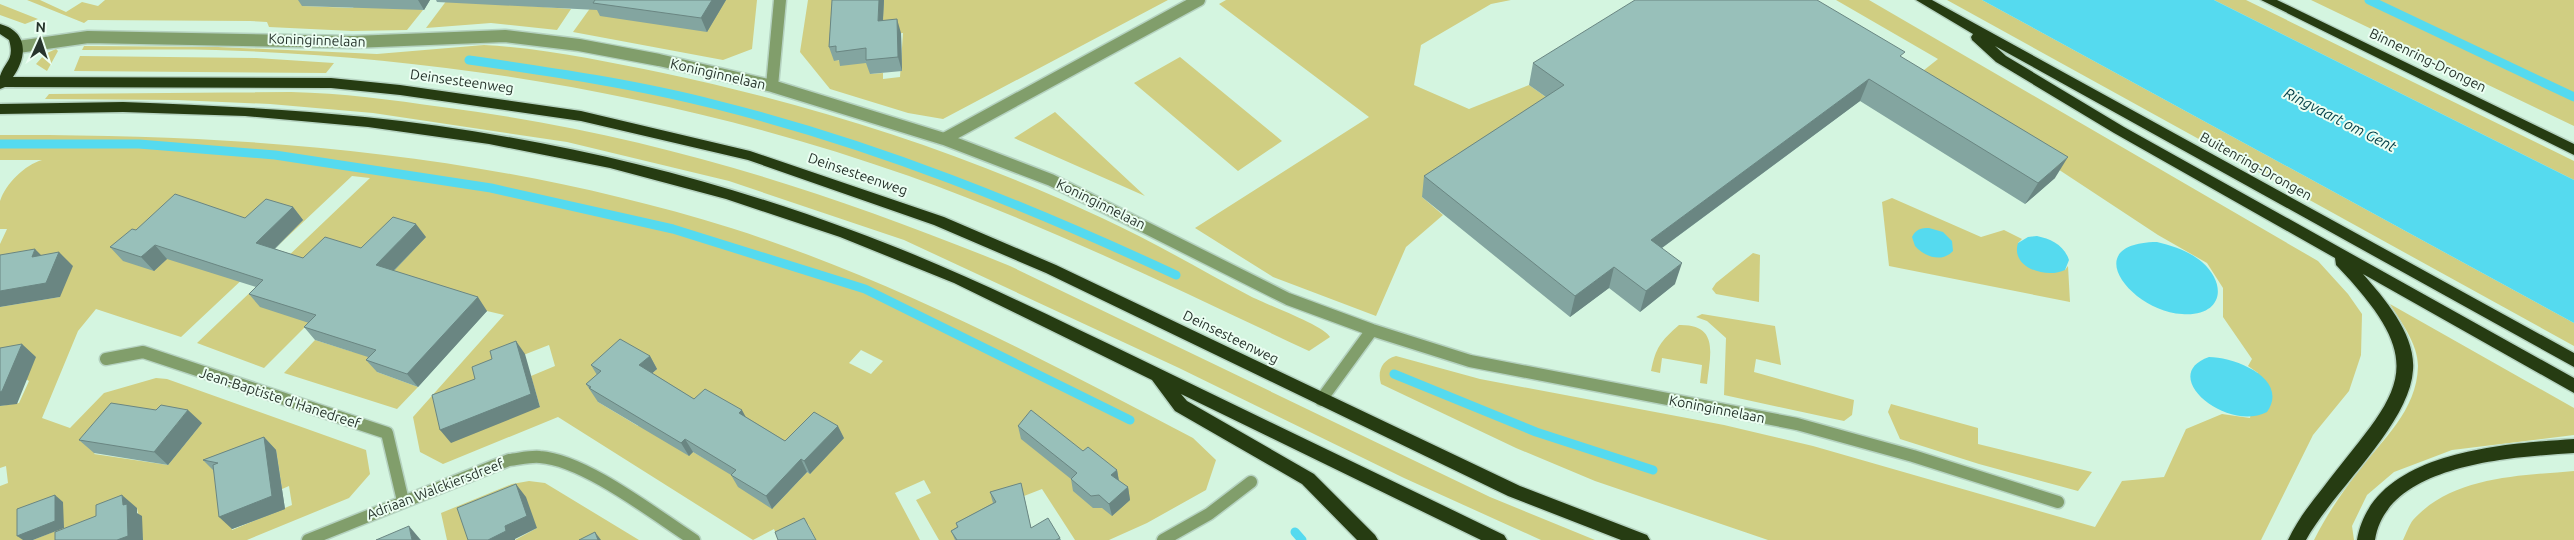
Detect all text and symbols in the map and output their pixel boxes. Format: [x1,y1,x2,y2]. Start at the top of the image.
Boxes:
north arrow [15,15,65,65]
text: N [35,19,46,35]
street label: Binnenring-Drongen [2367,25,2489,95]
street label: Koninginnelaan [268,30,366,50]
street label: Koninginnelaan [669,55,767,93]
street label: Deinsesteenweg [409,66,515,96]
water label: Ringvaart om Gent [2281,84,2399,155]
street label: Buitenring-Drongen [2197,129,2315,203]
street label: Deinsesteenweg [806,149,910,199]
street label: Koninginnelaan [1054,176,1148,232]
street label: Deinsesteenweg [1181,307,1281,367]
street label: Jean-Baptiste d'Hanedreef [198,364,363,432]
street label: Koninginnelaan [1668,392,1766,426]
street label: Adriaan Walckiersdreef [364,455,506,523]

